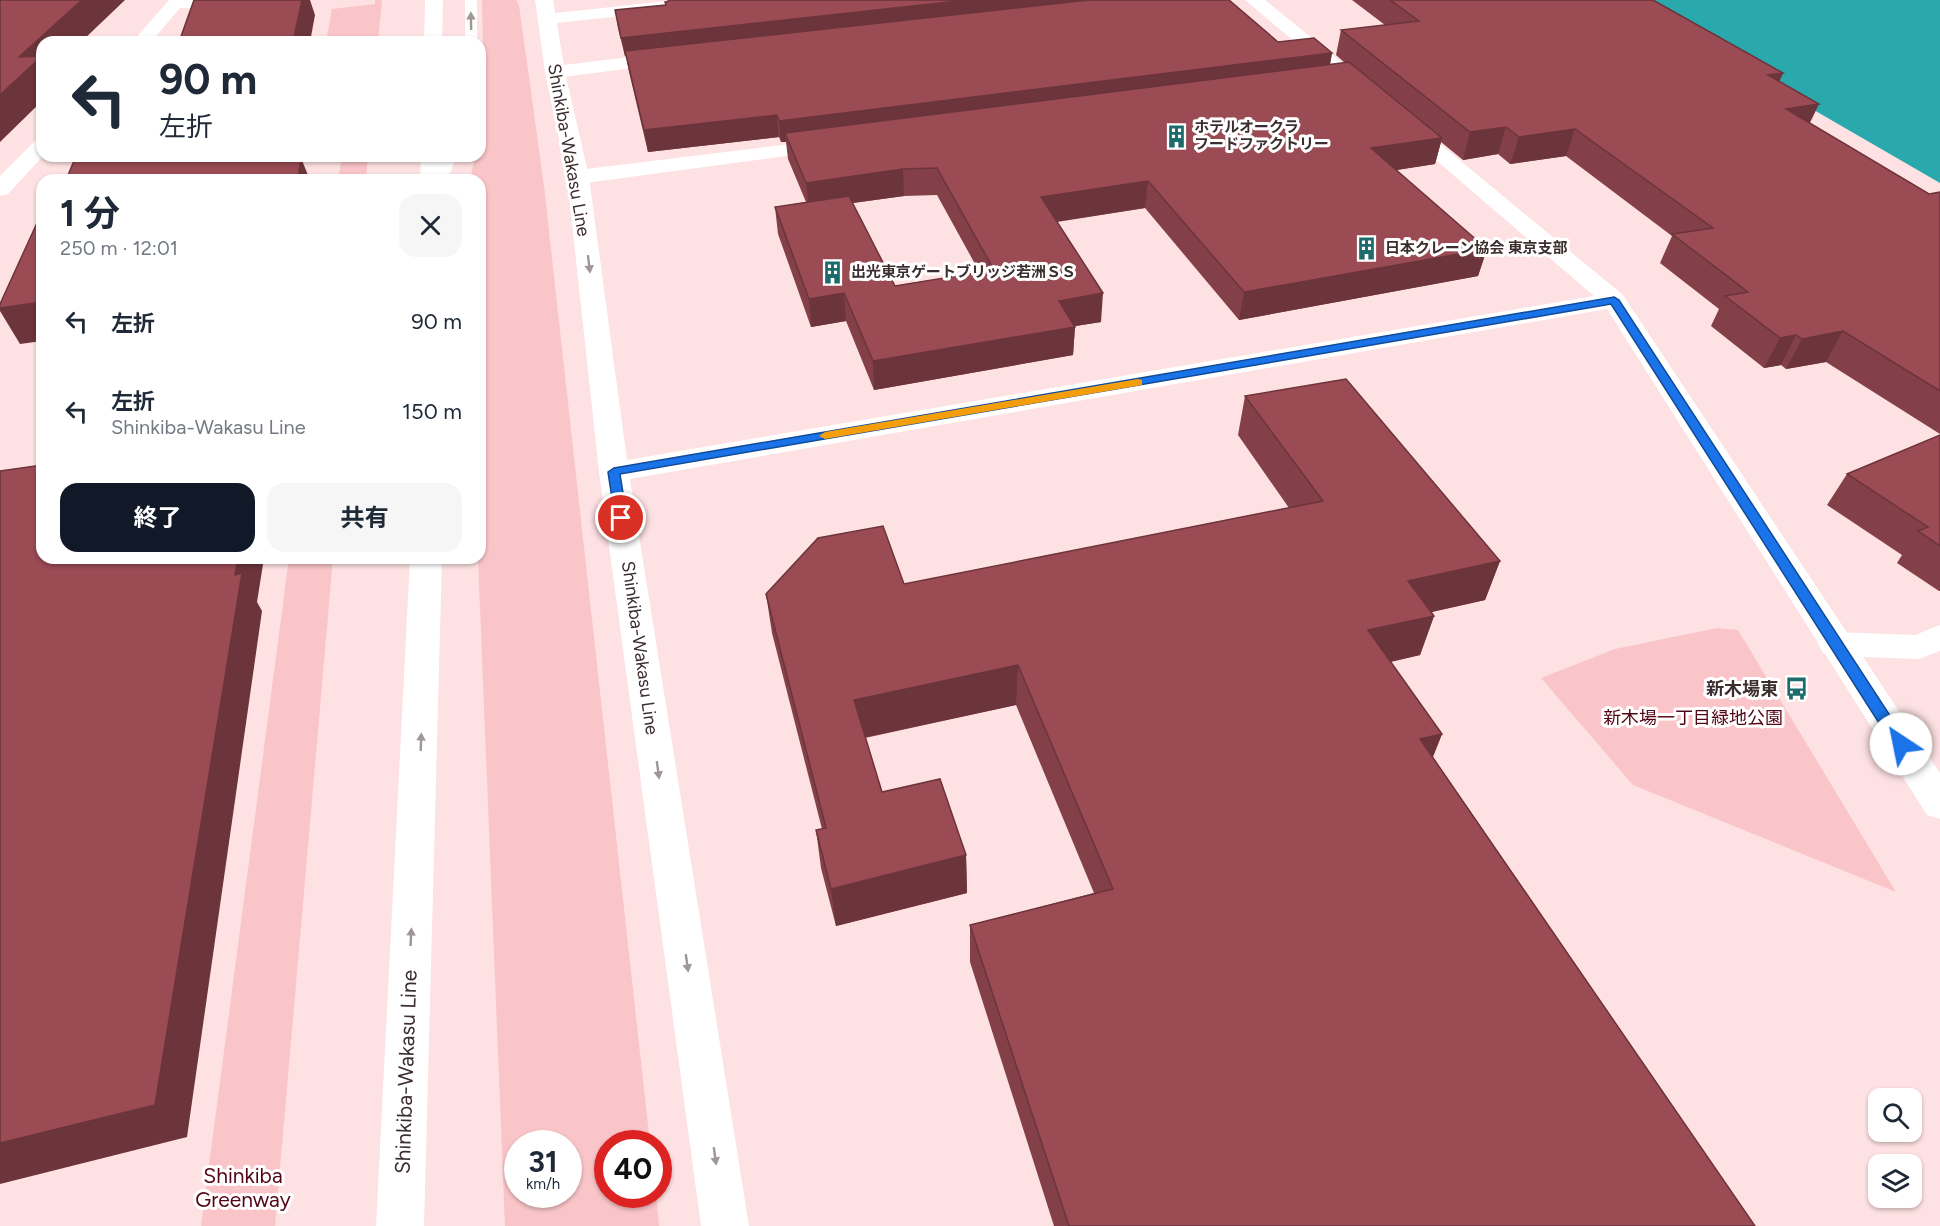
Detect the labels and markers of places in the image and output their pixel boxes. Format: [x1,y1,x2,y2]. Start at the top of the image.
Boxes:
place label: ホテルオークラ フードファクトリー [1194,118,1329,153]
building icon: ホテルオークラ フードファクトリー [1163,123,1189,149]
building icon: 日本クレーン協会 東京支部 [1354,235,1380,261]
place label: 日本クレーン協会 東京支部 [1385,239,1568,257]
building icon: 出光東京ゲートブリッジ若洲ＳＳ [820,259,846,285]
place label: 出光東京ゲートブリッジ若洲ＳＳ [851,263,1076,281]
pin [595,492,646,543]
bus stop icon: 新木場東 [1783,676,1809,702]
place label: 新木場東 [1706,678,1778,700]

